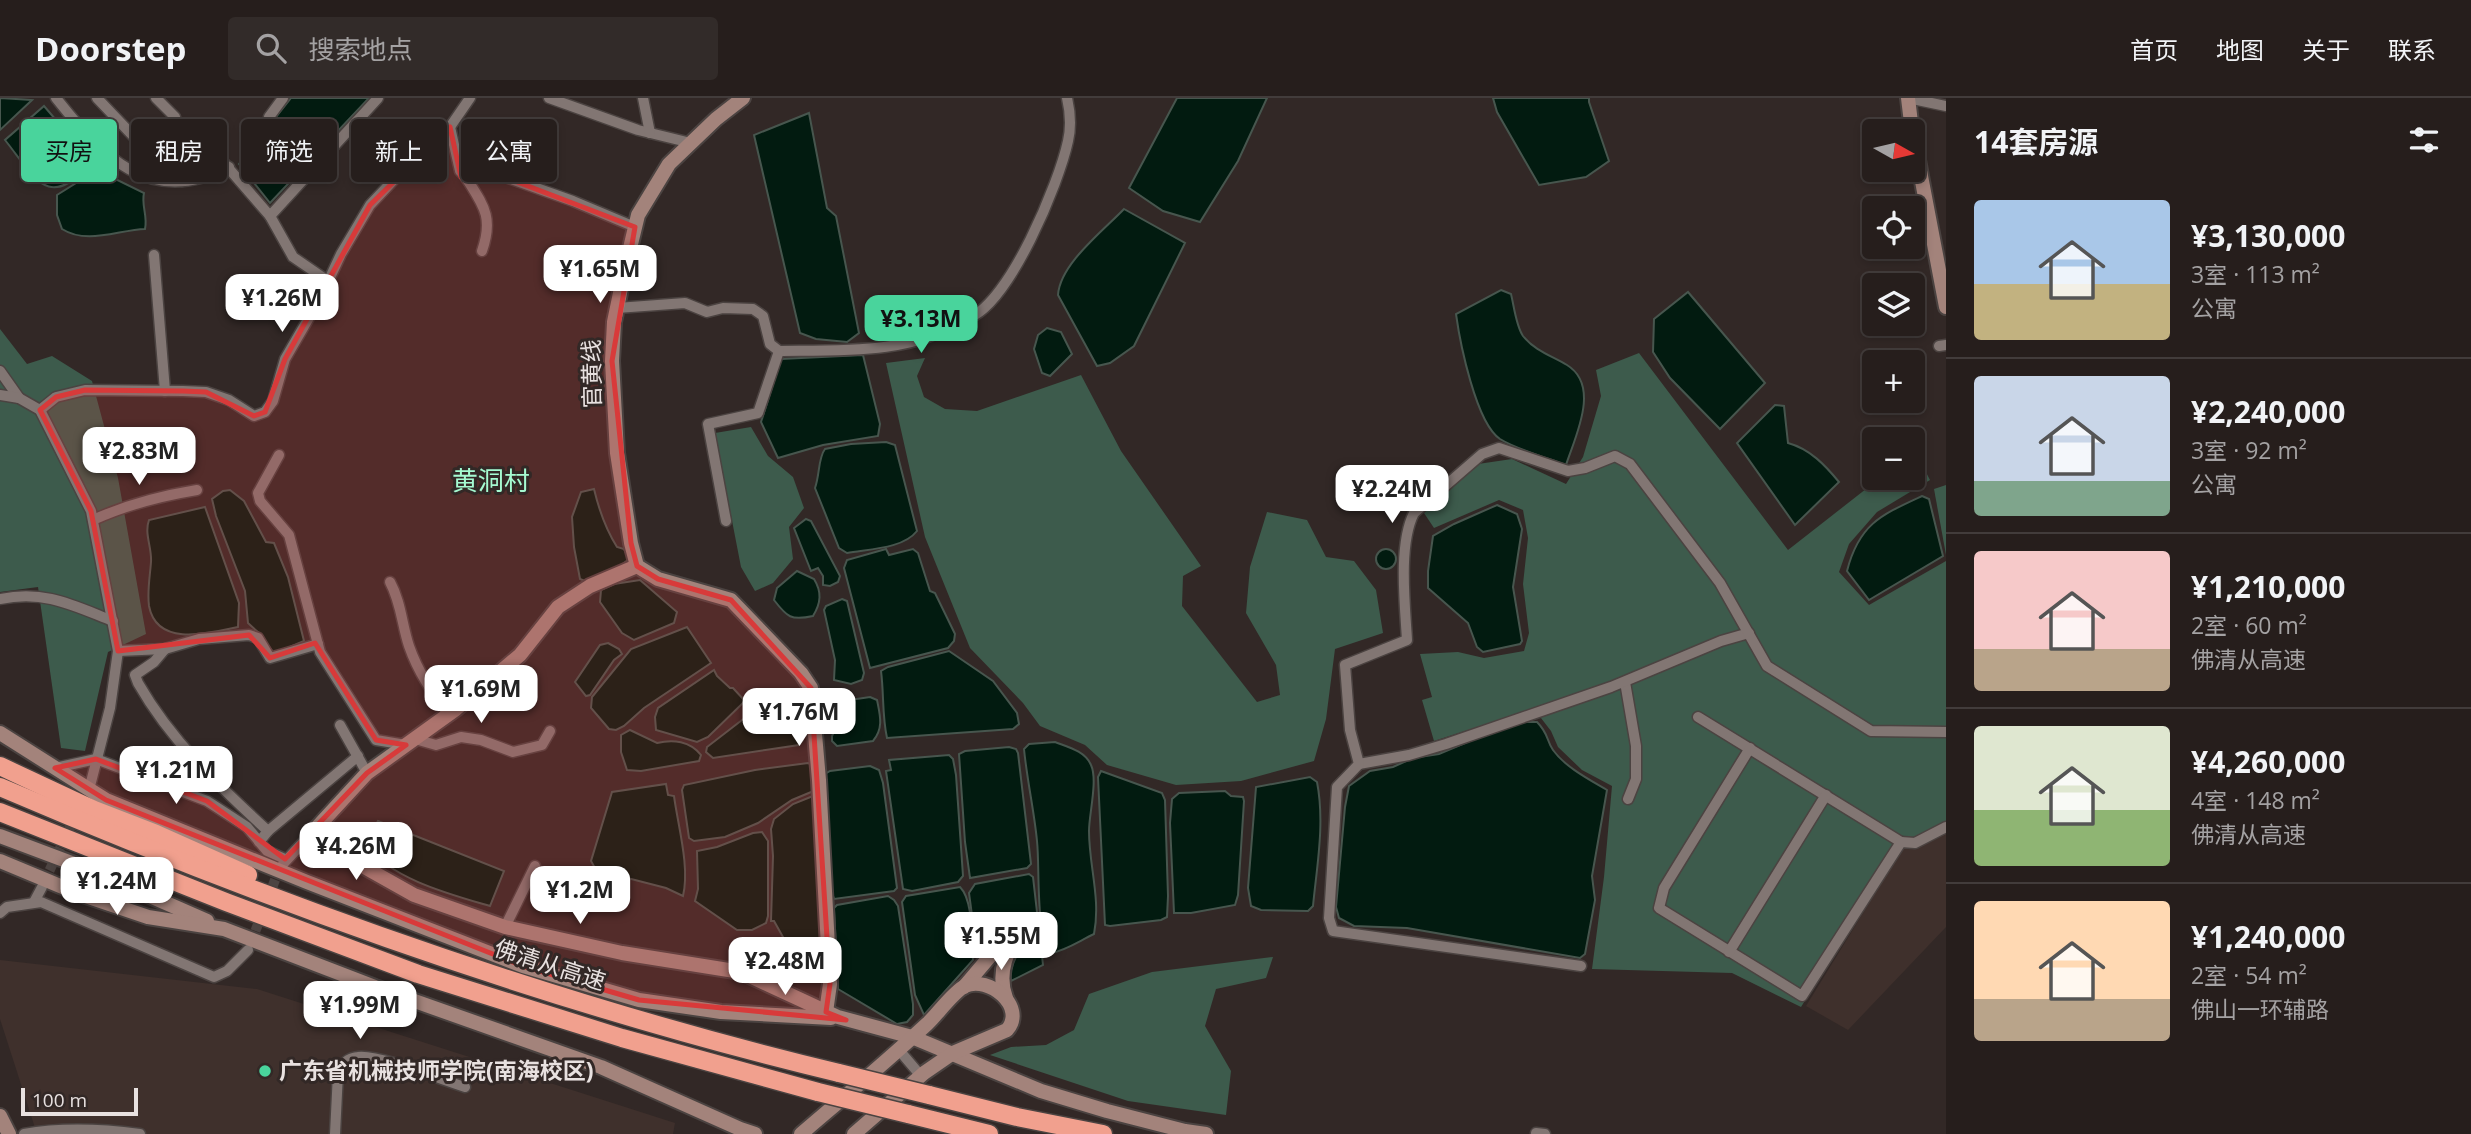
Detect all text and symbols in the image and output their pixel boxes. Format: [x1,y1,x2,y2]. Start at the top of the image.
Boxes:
search box [228,17,718,80]
text: Doorstep [35,26,186,71]
icon: search [252,29,290,67]
text: 搜索地点 [308,31,412,67]
text: 首页 [2130,33,2178,66]
text: 地图 [2216,33,2264,66]
text: 关于 [2302,33,2350,66]
text: 联系 [2388,33,2436,66]
chip: 买房 [21,119,117,182]
chip: 租房 [131,119,227,182]
chip: 筛选 [241,119,337,182]
chip: 新上 [351,119,447,182]
chip: 公寓 [461,119,557,182]
north arrow [1862,119,1925,182]
map controls [1862,119,1925,490]
text: 14套房源 [1974,121,2098,162]
icon: filters [2405,121,2443,159]
button: locate [1862,196,1925,259]
text: ¥3,130,000 [2191,215,2345,256]
icon: home [2030,228,2114,312]
pin: ¥1.65M [543,246,657,305]
text: ¥1.65M [560,252,640,284]
text: 3室 · 113 m² [2191,258,2320,290]
button: layers [1862,273,1925,336]
pin: ¥1.26M [225,274,339,334]
text: ¥1.26M [242,281,322,313]
text: 公寓 [2191,292,2237,324]
pin: ¥3.13M [864,296,978,355]
text: ¥3.13M [881,302,961,334]
street label: 官黄线 [574,339,608,409]
button: + [1862,350,1925,413]
text: ¥2,240,000 [2191,391,2345,432]
icon: home [2030,404,2114,488]
button: − [1862,427,1925,490]
pin: ¥2.83M [82,428,196,487]
text: ¥2.83M [99,434,179,466]
text: 3室 · 92 m² [2191,434,2307,466]
district label: 黄洞村 [452,462,530,498]
pin: ¥2.24M [1335,466,1449,525]
text: 公寓 [2191,468,2237,500]
text: ¥2.24M [1352,472,1432,504]
text: ¥1,210,000 [2191,566,2345,607]
icon: home [2030,579,2114,663]
text: 2室 · 60 m² [2191,609,2307,641]
text: 佛清从高速 [2191,643,2306,675]
pin: ¥1.69M [424,666,538,725]
text: ¥1.69M [441,672,521,704]
pin: ¥1.76M [742,688,856,748]
text: ¥1.76M [759,695,839,727]
text: ¥4,260,000 [2191,741,2345,782]
pin: ¥1.21M [119,746,233,806]
text: ¥1.21M [136,753,216,785]
icon: home [2030,754,2114,838]
text: 4室 · 148 m² [2191,784,2320,816]
text: 佛清从高速 [2191,818,2306,850]
pin: ¥4.26M [299,822,413,882]
text: ¥4.26M [316,829,396,861]
pin: ¥1.24M [60,858,174,917]
text: ¥1.24M [77,864,157,896]
pin: ¥1.2M [531,866,629,926]
text: ¥1.2M [546,873,614,905]
pin: ¥1.55M [944,912,1058,972]
text: ¥1,240,000 [2191,916,2345,957]
text: ¥1.55M [961,919,1041,951]
icon: home [2030,929,2114,1013]
street label: 佛清从高速 [491,931,610,997]
pin: ¥2.48M [728,937,842,997]
text: ¥2.48M [745,944,825,976]
text: 2室 · 54 m² [2191,959,2307,991]
pin: ¥1.99M [303,982,417,1041]
text: ¥1.99M [320,988,400,1020]
text: 佛山一环辅路 [2191,993,2329,1025]
place label: 广东省机械技师学院(南海校区) [279,1054,594,1086]
marker: 广东省机械技师学院(南海校区) [257,1063,273,1079]
scale bar [21,1085,138,1117]
text: 100 m [32,1087,87,1113]

